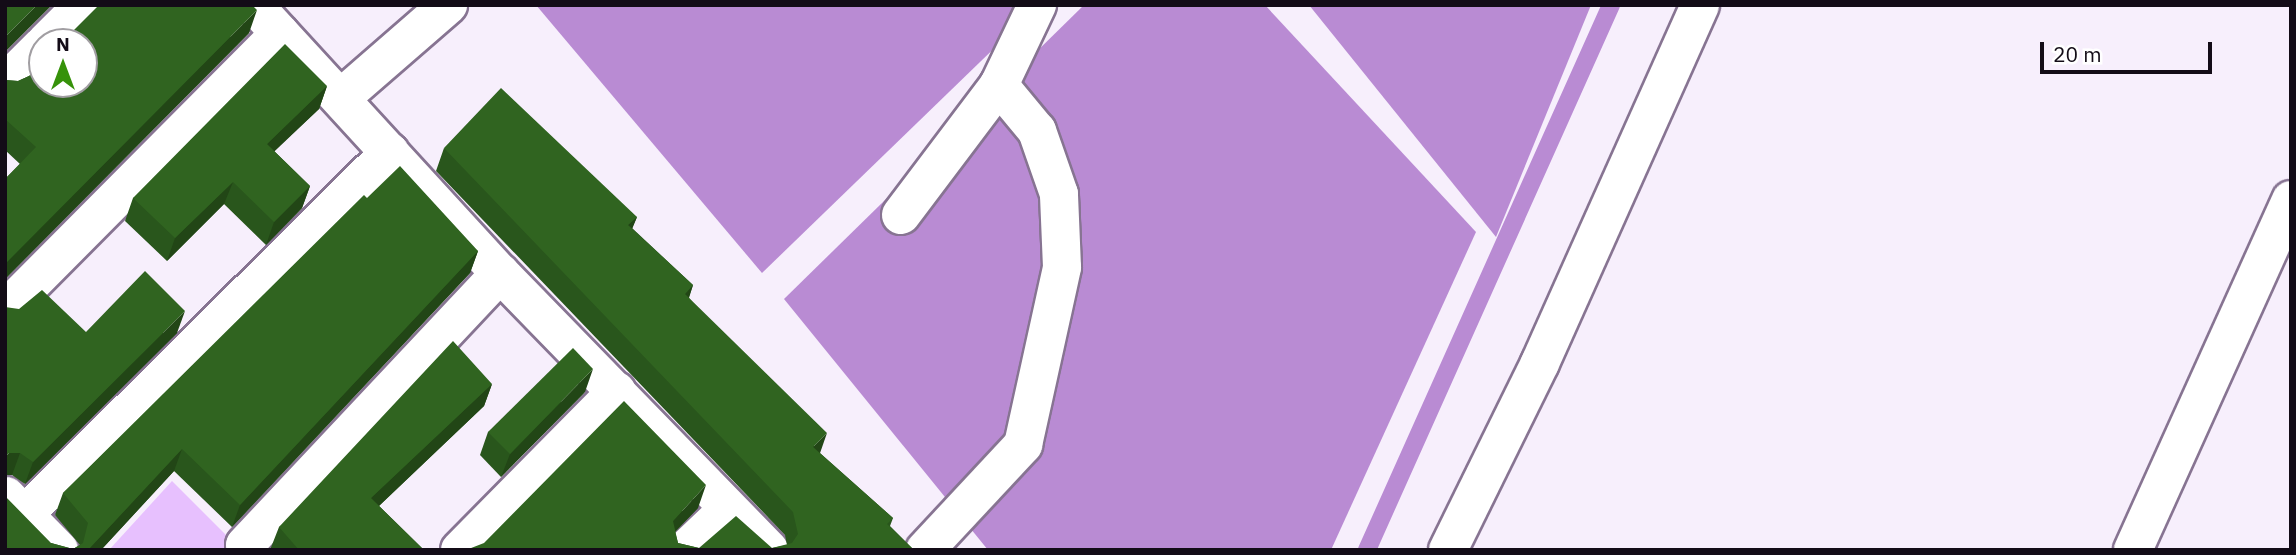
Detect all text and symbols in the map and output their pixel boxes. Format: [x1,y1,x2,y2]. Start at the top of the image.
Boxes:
north arrow [28,28,98,98]
scale bar [2044,28,2216,72]
text: N [56,32,70,56]
text: 20 m [2053,40,2102,68]

